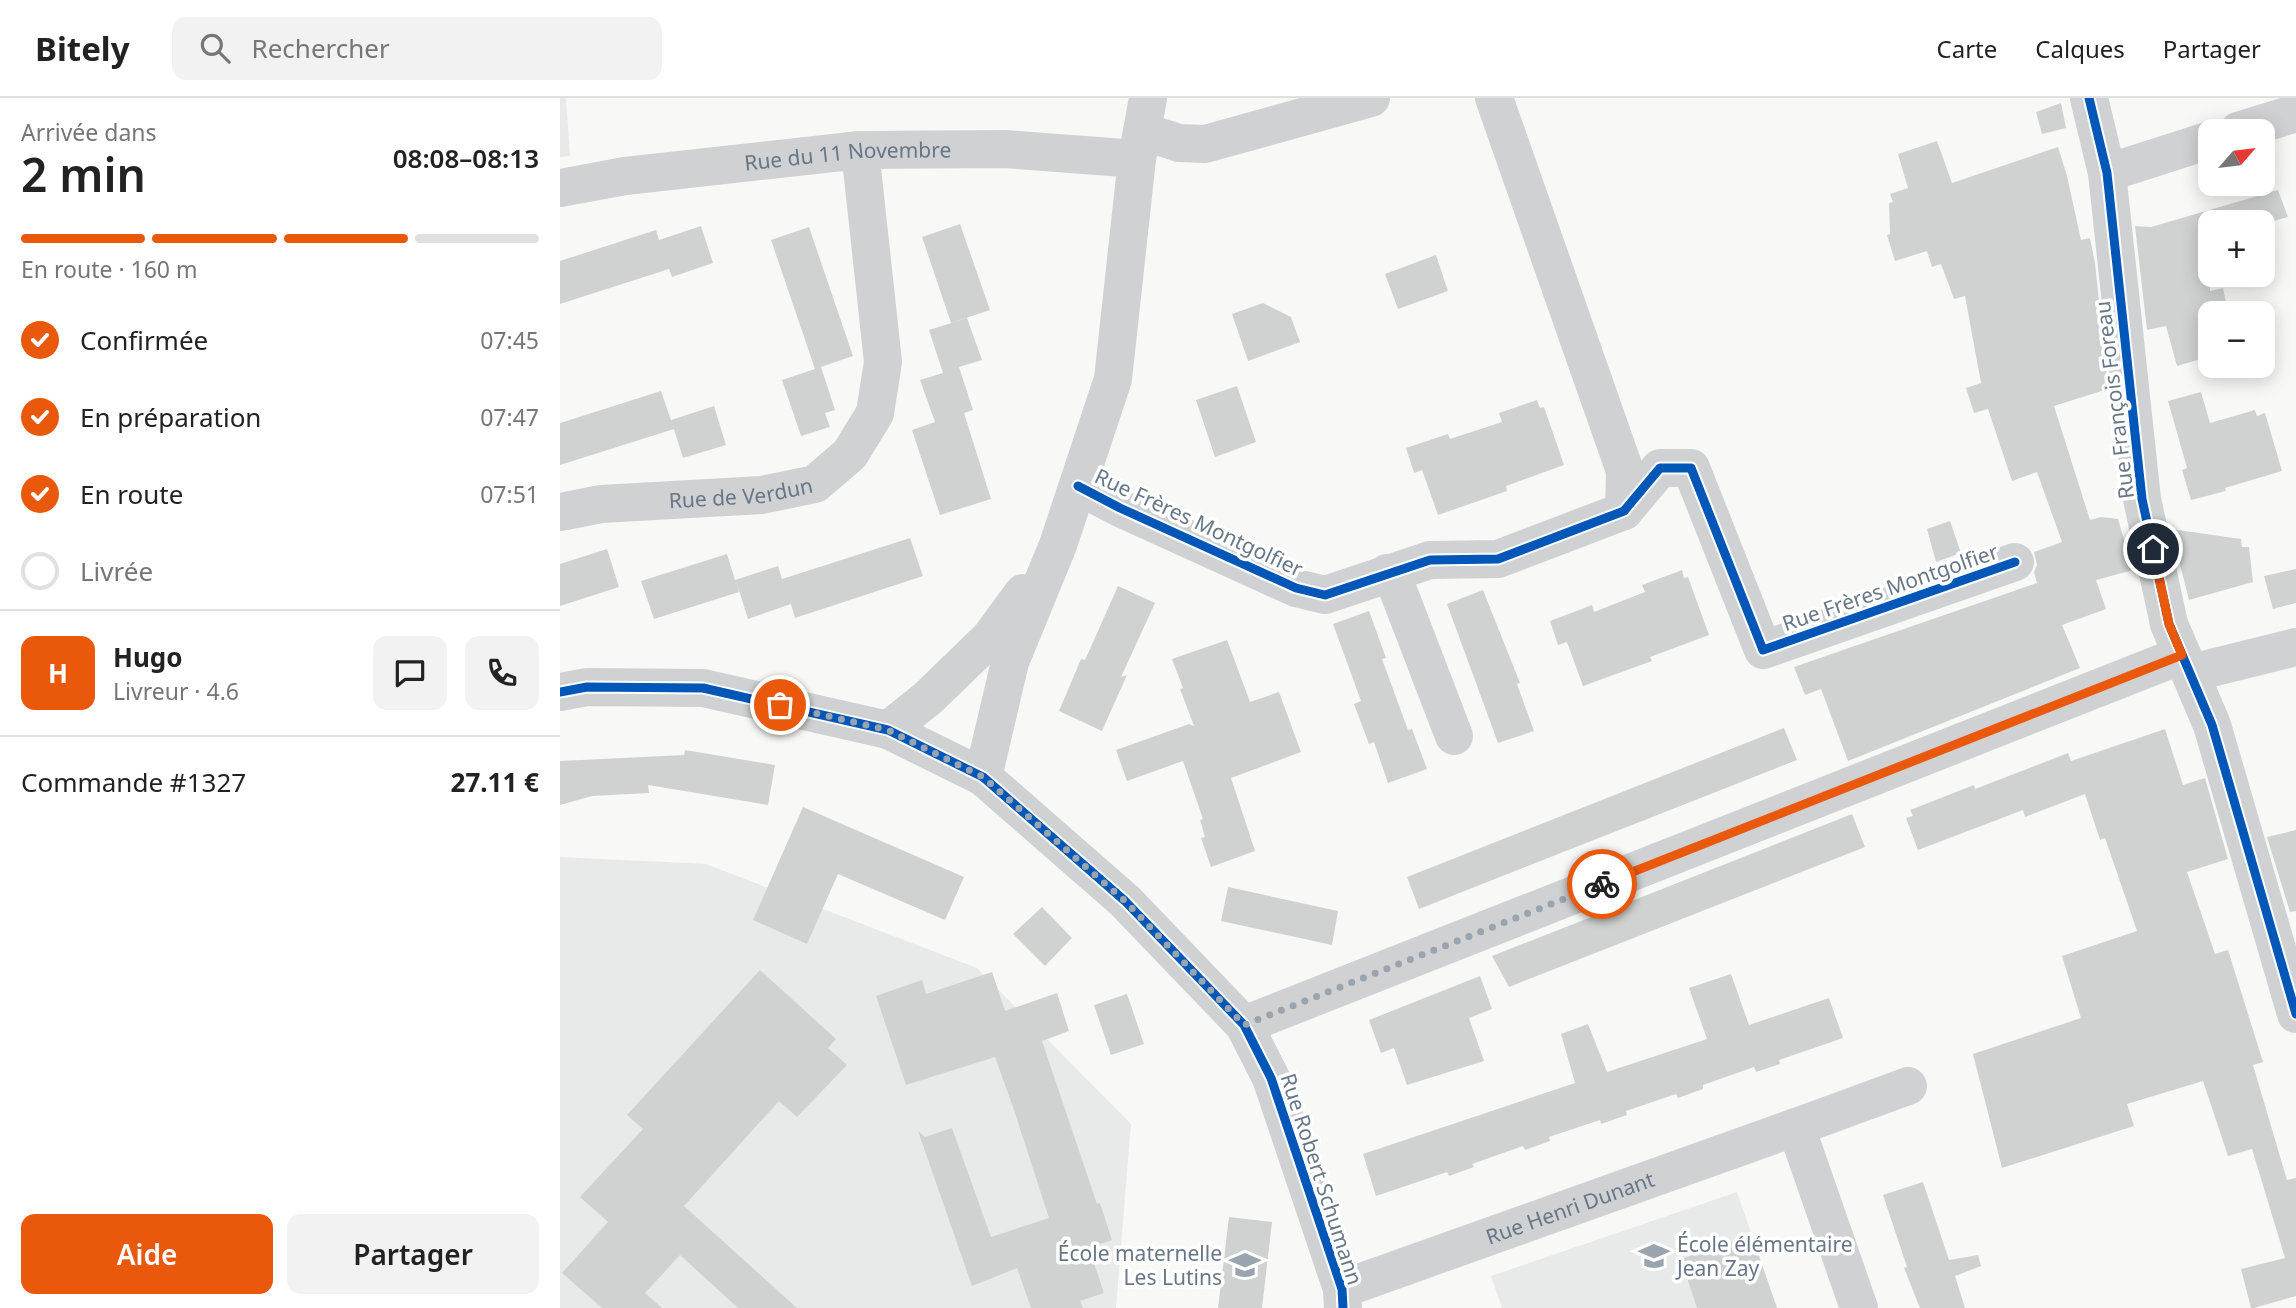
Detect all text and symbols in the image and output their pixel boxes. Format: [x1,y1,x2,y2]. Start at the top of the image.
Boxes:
search box [172,17,662,80]
text: Bitely [35,26,130,71]
icon: search [196,29,234,67]
text: Rechercher [252,30,390,66]
text: Carte [1937,32,1997,65]
text: Calques [2035,32,2125,65]
text: Partager [2163,32,2261,65]
text: Arrivée dans [21,116,157,148]
north arrow [2198,119,2275,196]
map controls [2198,119,2275,378]
street label: Rue du 11 Novembre [743,135,951,177]
text: 08:08–08:13 [393,140,539,176]
text: 2 min [21,143,146,205]
button: + [2198,210,2275,287]
text: En route · 160 m [21,253,198,285]
street label: Rue François Foreau [2088,299,2140,501]
button: − [2198,301,2275,378]
icon: check [21,321,59,359]
text: Confirmée [80,322,208,358]
text: 07:45 [480,324,539,356]
icon: check [21,398,59,436]
text: En préparation [80,399,261,435]
text: 07:47 [480,401,539,433]
street label: Rue Frères Montgolfier [1090,461,1308,583]
street label: Rue de Verdun [668,471,815,514]
icon: check [21,475,59,513]
text: En route [80,476,183,512]
text: 07:51 [480,478,539,510]
pin [2123,519,2183,579]
icon: home [2134,530,2172,568]
street label: Rue Frères Montgolfier [1778,537,2002,637]
text: Livrée [80,553,153,589]
button: chat [373,636,447,710]
button: phone [465,636,539,710]
text: Hugo [113,639,182,675]
text: H [48,655,68,691]
text: Livreur · 4.6 [113,675,239,707]
pin [750,675,810,735]
icon: bag [761,686,799,724]
text: Commande #1327 [21,764,246,800]
text: 27.11 € [451,764,539,800]
courier [1567,849,1637,919]
icon: bike [1583,865,1621,903]
street label: Rue Robert Schumann [1275,1070,1369,1288]
street label: Rue Henri Dunant [1482,1165,1658,1251]
button: Aide [21,1214,273,1294]
button: Partager [287,1214,539,1294]
place label: École élémentaire Jean Zay [1675,1230,1853,1282]
place label: École maternelle Les Lutins [1058,1239,1222,1291]
school or university icon: École élémentaire Jean Zay [1637,1239,1671,1273]
school or university icon: École maternelle Les Lutins [1228,1248,1262,1282]

